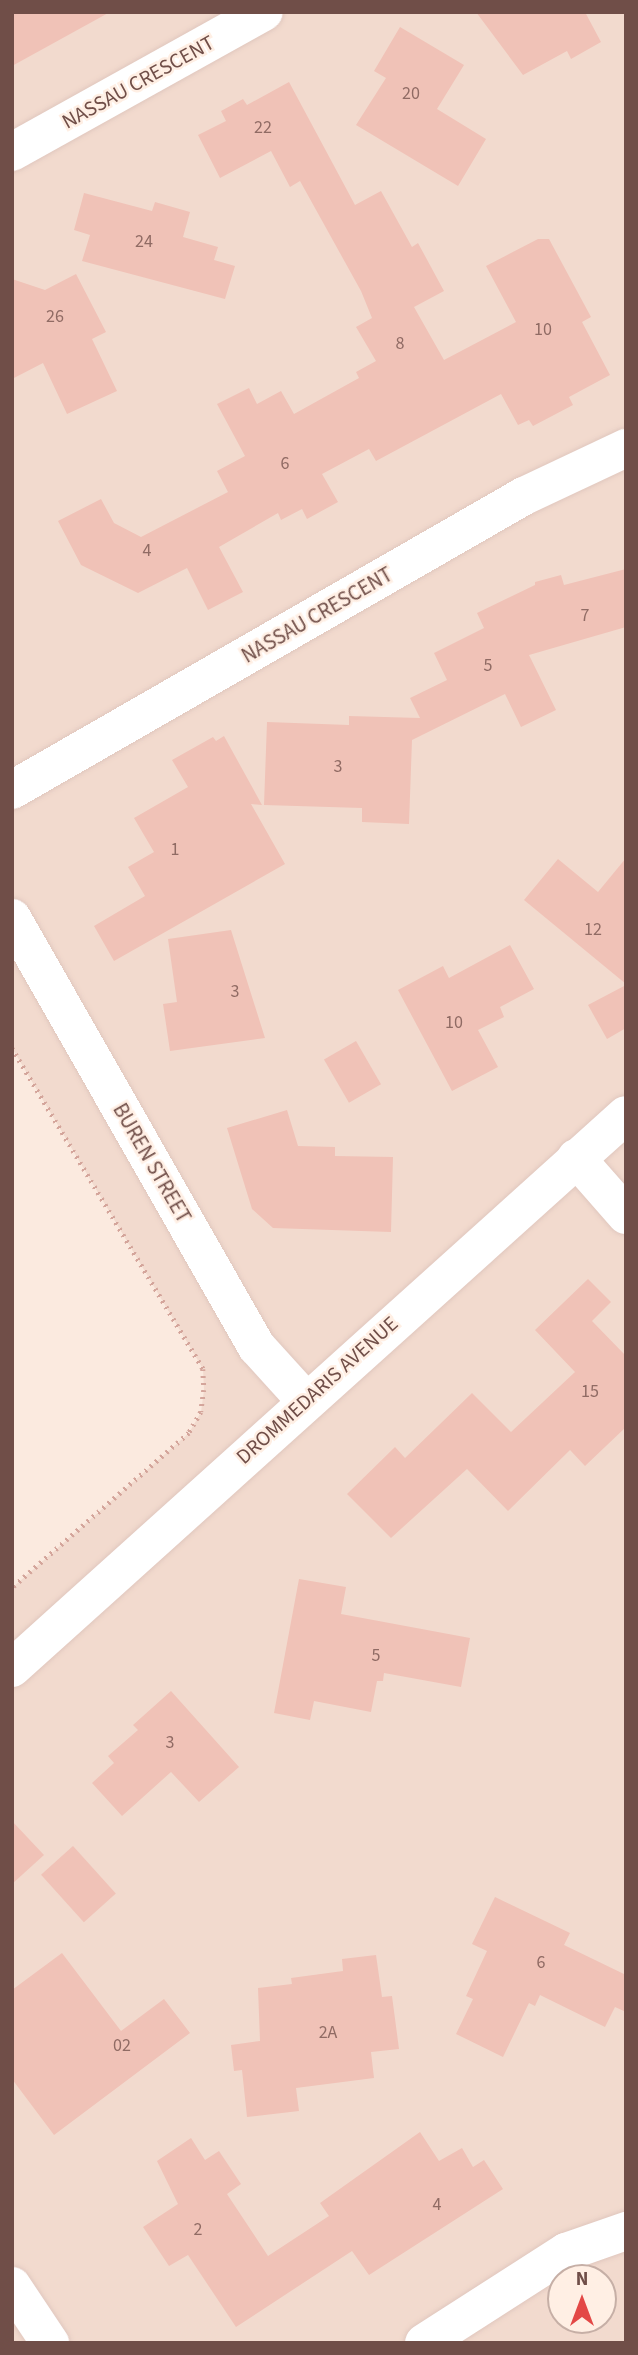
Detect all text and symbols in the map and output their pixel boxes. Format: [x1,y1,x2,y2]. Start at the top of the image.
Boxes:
street label: NASSAU CRESCENT [58,30,218,134]
house number: 20 [402,83,420,105]
house number: 22 [254,117,272,139]
house number: 24 [135,231,153,253]
house number: 26 [46,306,64,328]
house number: 10 [534,319,552,341]
house number: 8 [396,333,404,355]
house number: 6 [281,453,289,475]
house number: 4 [143,540,151,562]
street label: NASSAU CRESCENT [237,562,397,668]
house number: 7 [581,605,589,627]
house number: 5 [484,655,492,677]
house number: 3 [334,756,342,778]
house number: 1 [171,839,179,861]
house number: 12 [584,919,602,941]
house number: 3 [231,981,239,1003]
house number: 10 [445,1012,463,1034]
street label: BUREN STREET [108,1099,196,1227]
street label: DROMMEDARIS AVENUE [231,1311,403,1469]
house number: 15 [581,1381,599,1403]
house number: 5 [372,1645,380,1667]
house number: 3 [166,1732,174,1754]
house number: 6 [537,1952,545,1974]
house number: 2A [319,2022,337,2044]
house number: 02 [113,2035,131,2057]
house number: 4 [433,2194,441,2216]
house number: 2 [194,2219,202,2241]
north arrow [547,2264,617,2334]
text: N [576,2266,588,2293]

